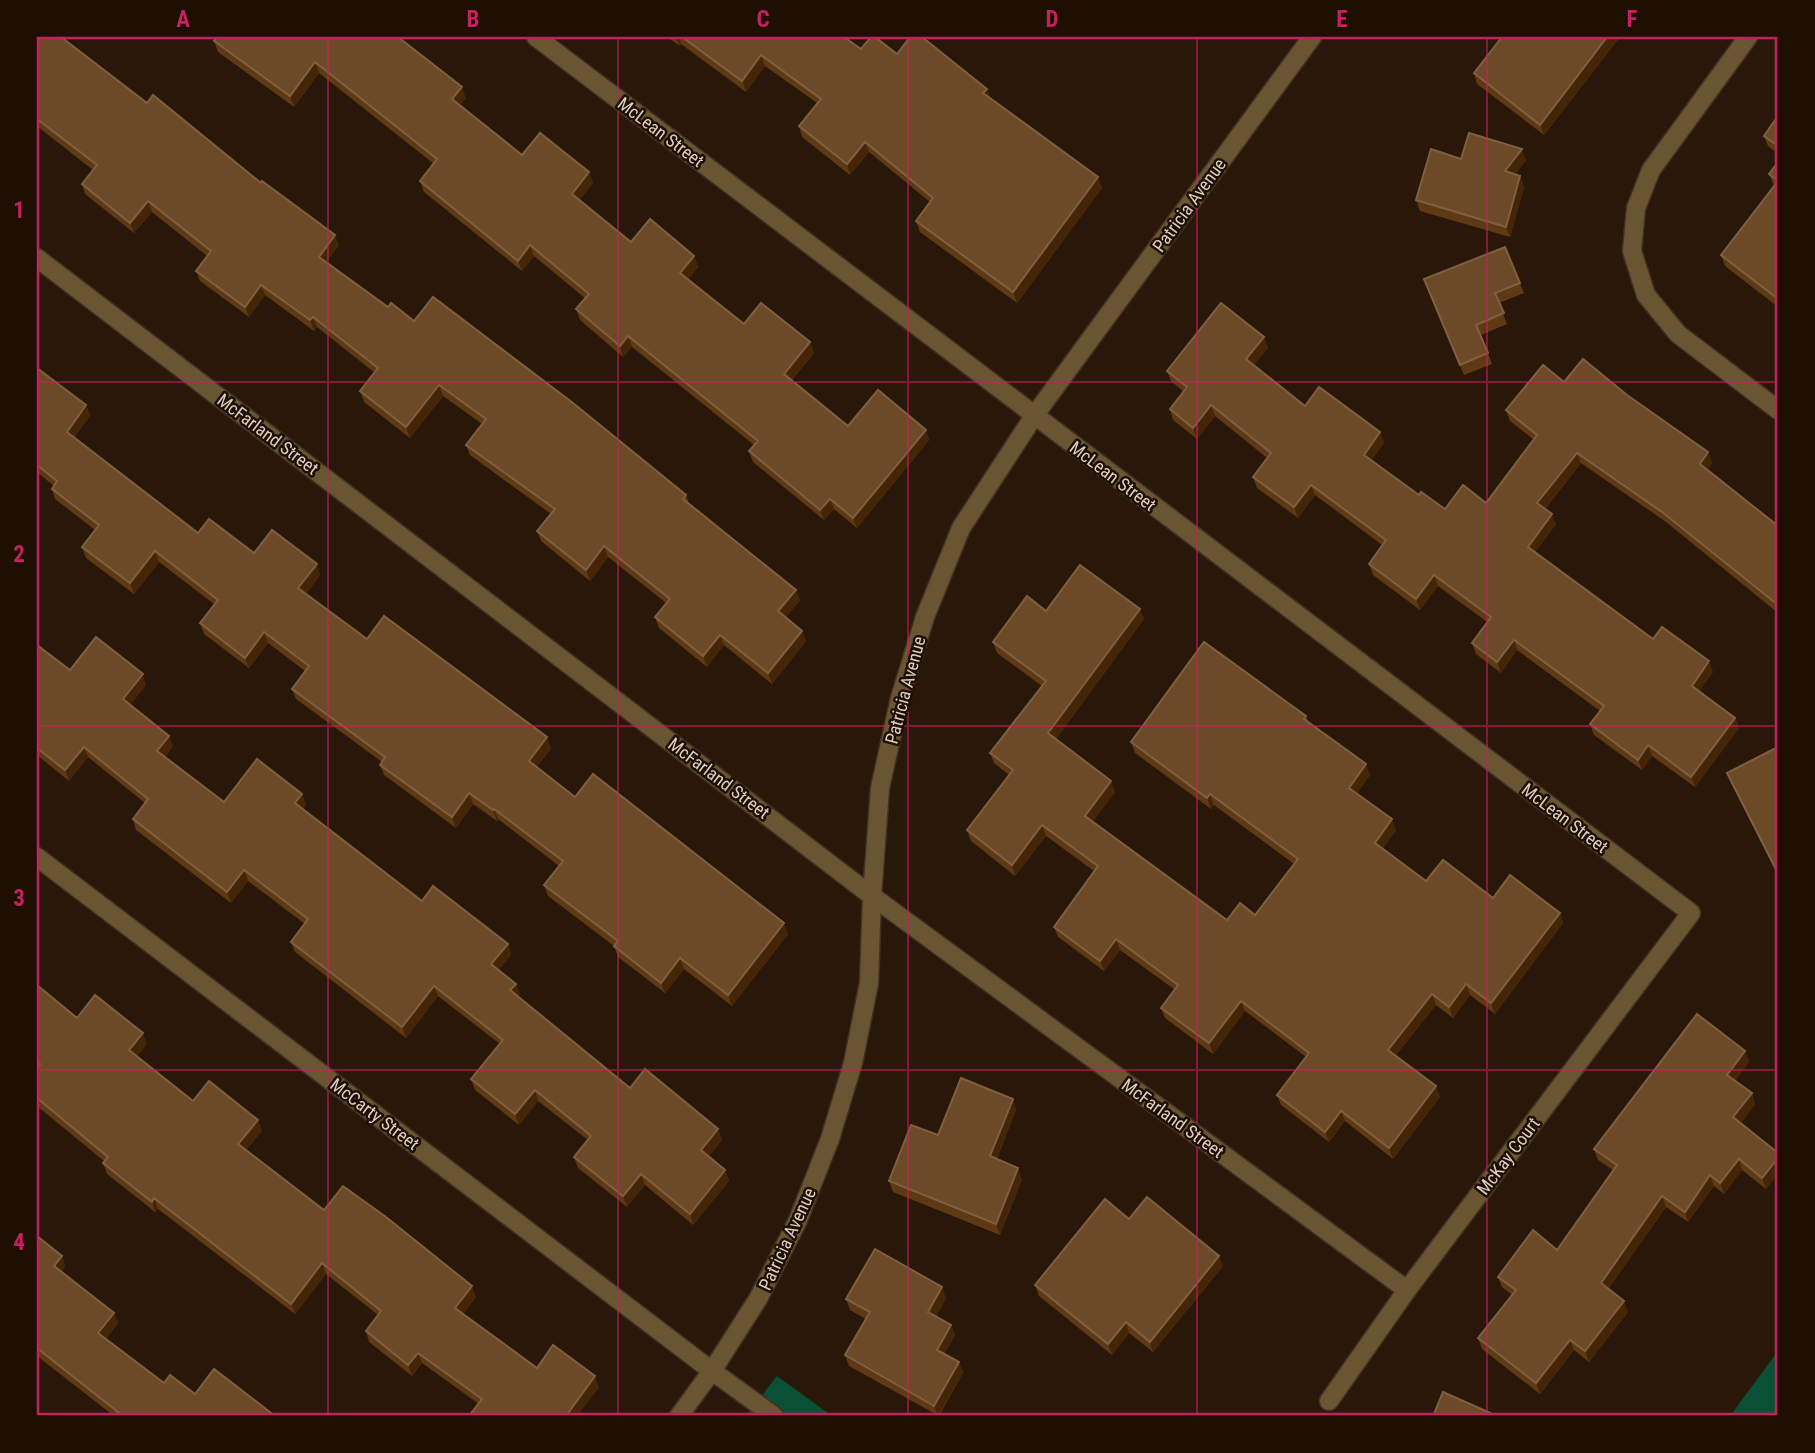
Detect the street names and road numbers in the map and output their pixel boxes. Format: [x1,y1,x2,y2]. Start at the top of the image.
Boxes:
street label: McLean Street [614,93,708,171]
street label: Patricia Avenue [1148,154,1230,256]
street label: McFarland Street [213,389,323,479]
street label: McLean Street [1066,437,1160,515]
street label: Patricia Avenue [881,634,929,746]
street label: McFarland Street [664,733,774,823]
street label: McLean Street [1518,779,1612,857]
street label: McCarty Street [326,1074,424,1154]
street label: McFarland Street [1118,1074,1228,1162]
street label: McKay Court [1472,1113,1544,1199]
street label: Patricia Avenue [754,1185,820,1293]

